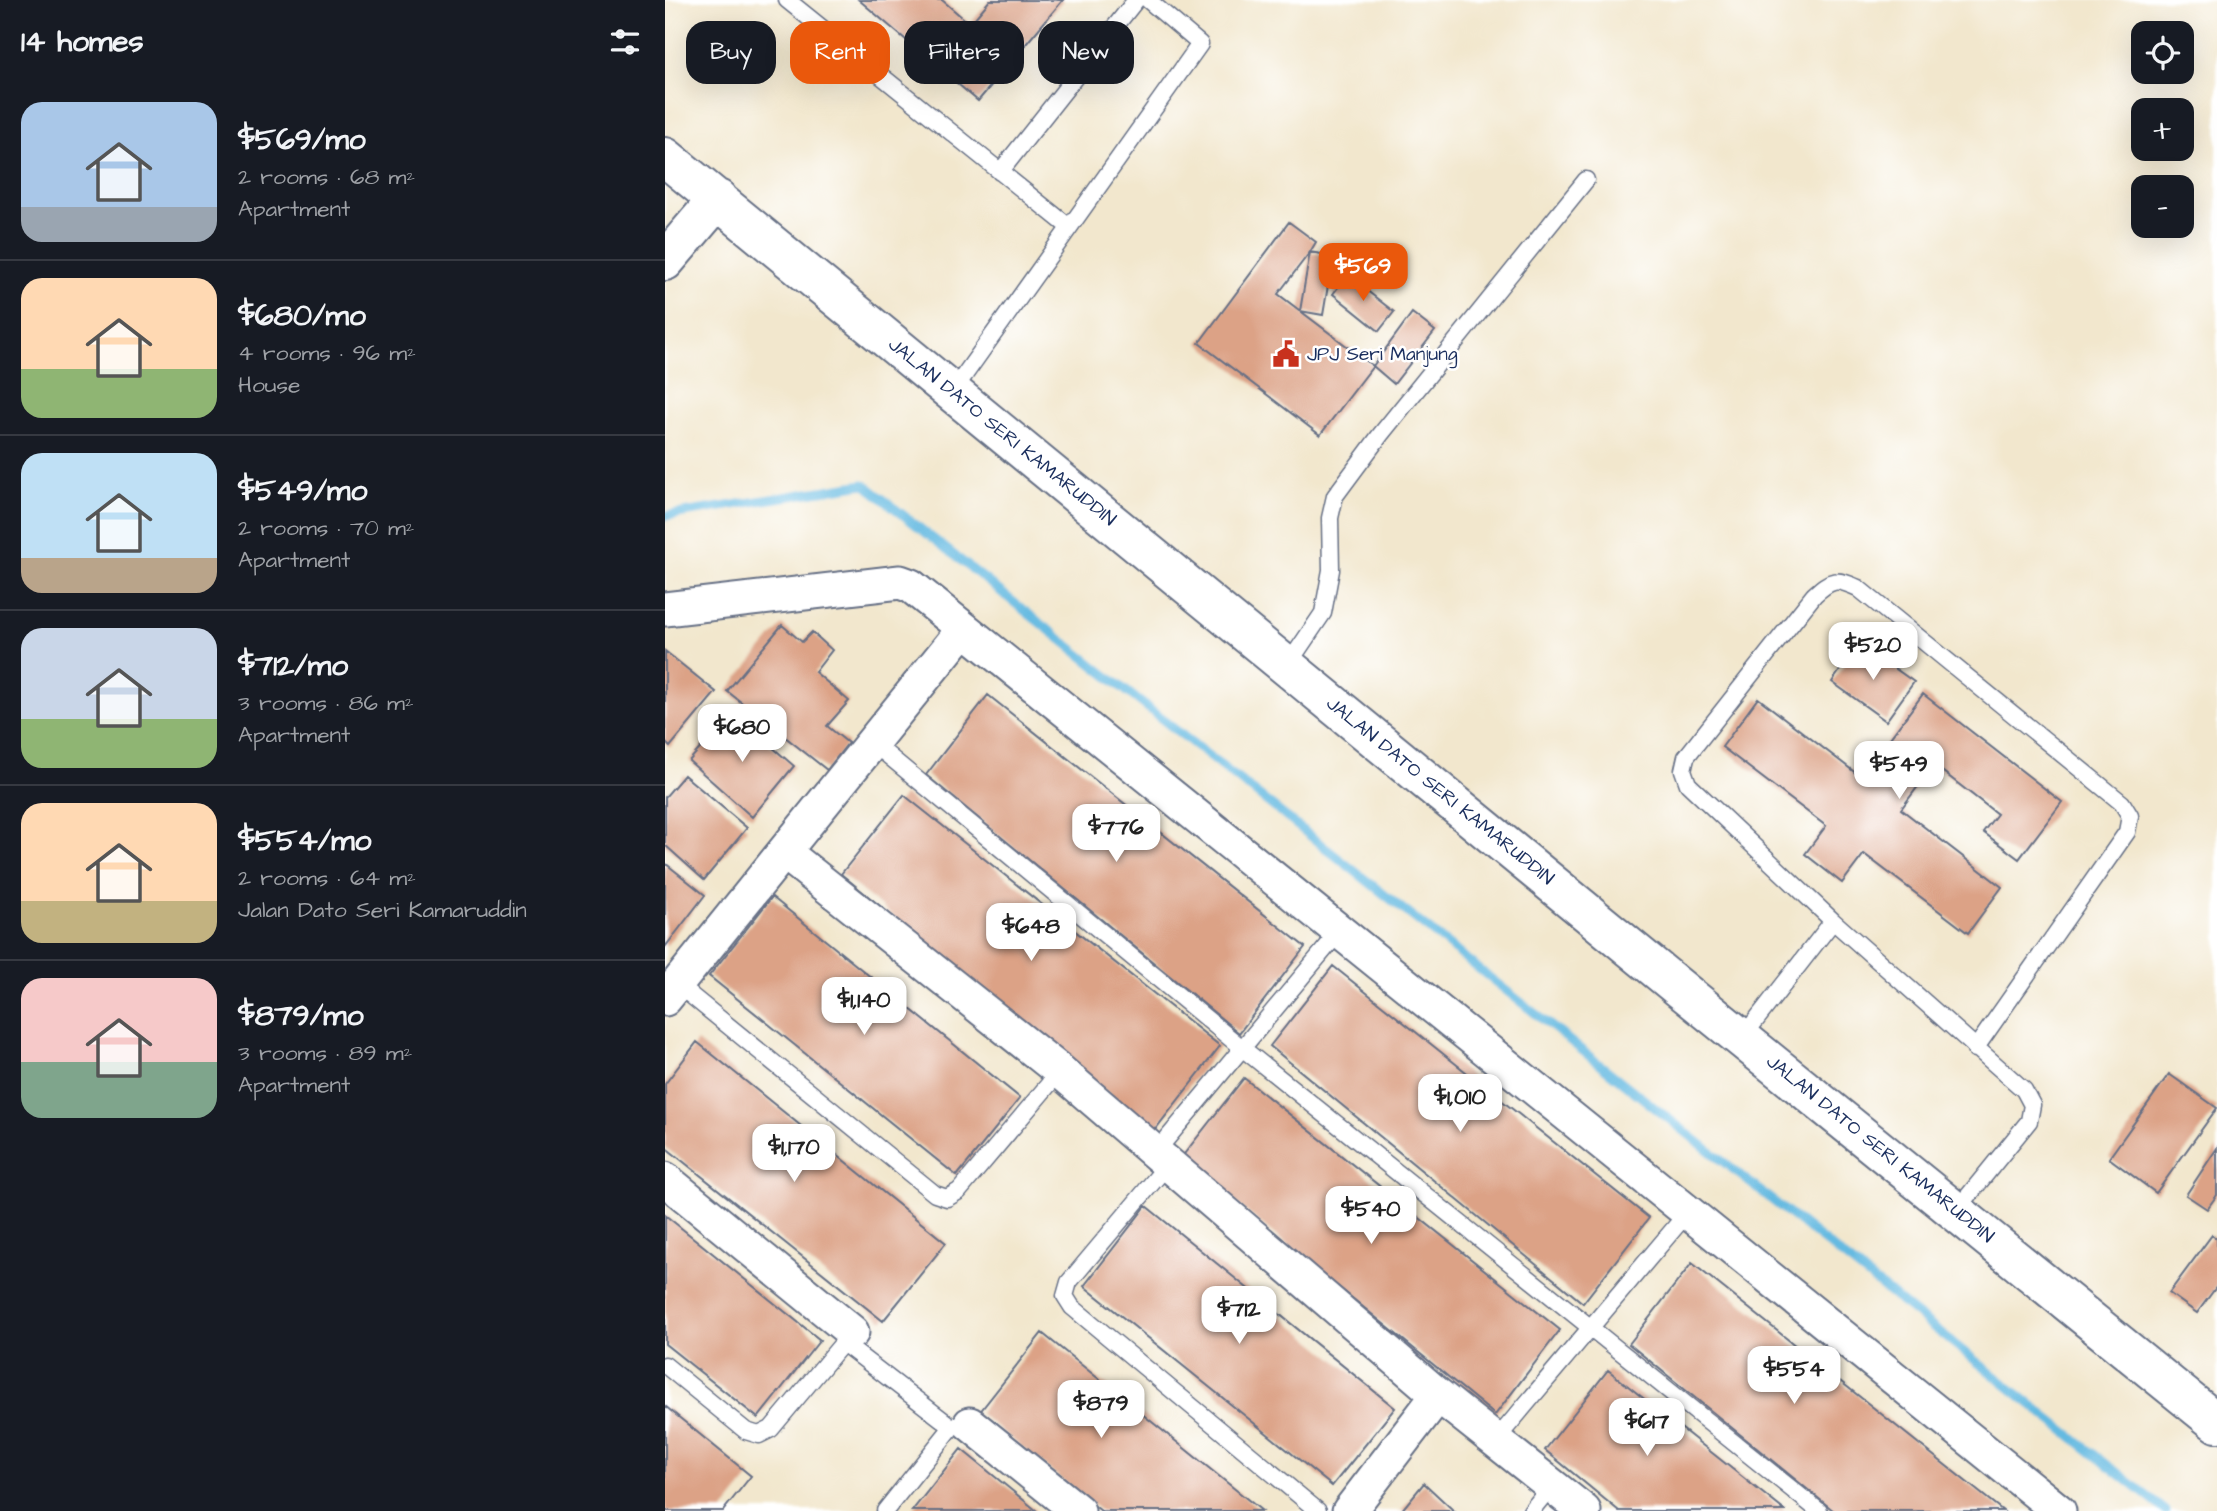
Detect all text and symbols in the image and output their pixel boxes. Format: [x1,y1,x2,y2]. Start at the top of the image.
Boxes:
text: 14 homes [21,21,144,63]
chip: Buy [686,21,776,84]
chip: Rent [790,21,890,84]
chip: Filters [904,21,1024,84]
chip: New [1038,21,1134,84]
map controls [2131,21,2194,238]
button: locate [2131,21,2194,84]
icon: filters [606,23,644,61]
button: + [2131,98,2194,161]
text: $569/mo [238,119,366,161]
icon: home [77,130,161,214]
text: 2 rooms · 68 m² [238,161,415,193]
button: − [2131,175,2194,238]
text: Apartment [238,193,350,225]
pin: $569 [1322,244,1404,303]
text: $569 [1335,250,1391,282]
text: $680/mo [238,295,366,337]
icon: home [77,306,161,390]
street label: JALAN DATO SERI KAMARUDDIN [882,331,1122,533]
text: 4 rooms · 96 m² [238,337,416,369]
public building icon: JPJ Seri Manjung [1271,339,1301,369]
place label: JPJ Seri Manjung [1307,341,1458,369]
text: House [238,369,301,401]
text: $549/mo [238,470,367,512]
icon: home [77,481,161,565]
text: 2 rooms · 70 m² [238,512,414,544]
text: Apartment [238,544,350,576]
pin: $520 [1832,622,1914,682]
text: $520 [1845,629,1901,661]
text: $712/mo [238,645,348,687]
icon: home [77,656,161,740]
text: 3 rooms · 86 m² [238,687,414,719]
street label: JALAN DATO SERI KAMARUDDIN [1320,690,1560,892]
pin: $680 [701,704,783,764]
text: $680 [714,711,770,743]
text: Apartment [238,719,350,751]
pin: $549 [1858,742,1940,801]
text: $549 [1870,748,1928,780]
pin: $776 [1075,804,1157,864]
text: $776 [1088,811,1144,843]
text: $554/mo [238,820,371,862]
icon: home [77,831,161,915]
text: 2 rooms · 64 m² [238,862,416,894]
text: Jalan Dato Seri Kamaruddin [238,894,527,926]
pin: $648 [990,904,1072,963]
text: $648 [1002,910,1060,942]
pin: $1,140 [807,978,921,1037]
text: $1,140 [838,984,890,1016]
text: $879/mo [238,995,364,1037]
icon: home [77,1006,161,1090]
text: 3 rooms · 89 m² [238,1037,412,1069]
street label: JALAN DATO SERI KAMARUDDIN [1760,1048,2000,1250]
text: Apartment [238,1069,350,1101]
pin: $1,010 [1403,1074,1517,1134]
text: $1,010 [1434,1081,1486,1113]
pin: $1,170 [737,1124,851,1184]
text: $1,170 [768,1131,820,1163]
pin: $540 [1330,1186,1412,1246]
text: $540 [1341,1193,1401,1225]
pin: $712 [1198,1286,1280,1346]
text: $712 [1217,1293,1261,1325]
pin: $554 [1753,1346,1835,1406]
text: $554 [1763,1353,1825,1385]
pin: $879 [1060,1380,1142,1440]
text: $879 [1074,1387,1128,1419]
pin: $617 [1606,1398,1688,1458]
text: $617 [1625,1405,1669,1437]

